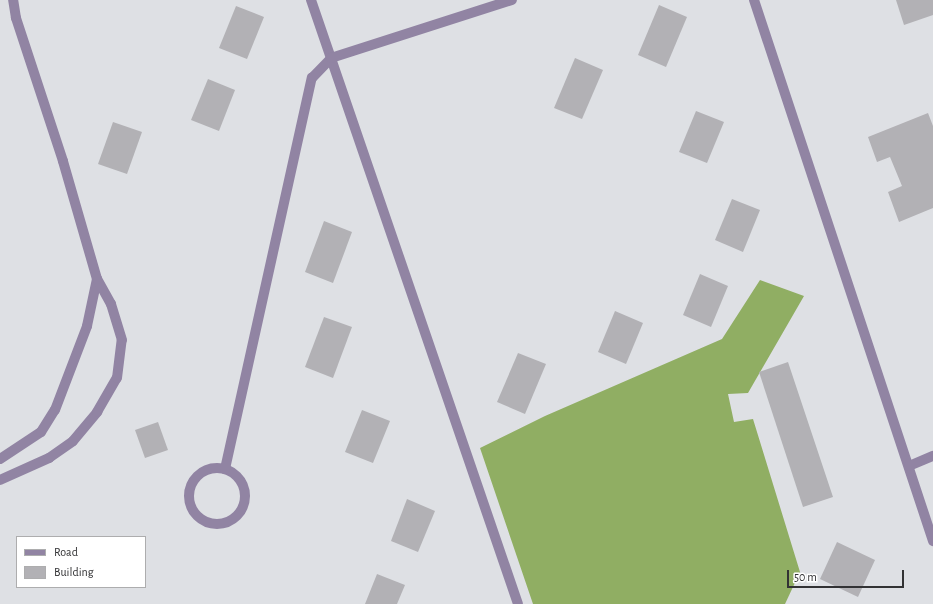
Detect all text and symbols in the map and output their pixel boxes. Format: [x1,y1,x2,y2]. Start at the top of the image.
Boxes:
legend [16,536,146,588]
text: Road [54,546,78,558]
scale bar [789,562,906,588]
text: Building [54,566,94,578]
text: 50 m [794,571,817,583]

